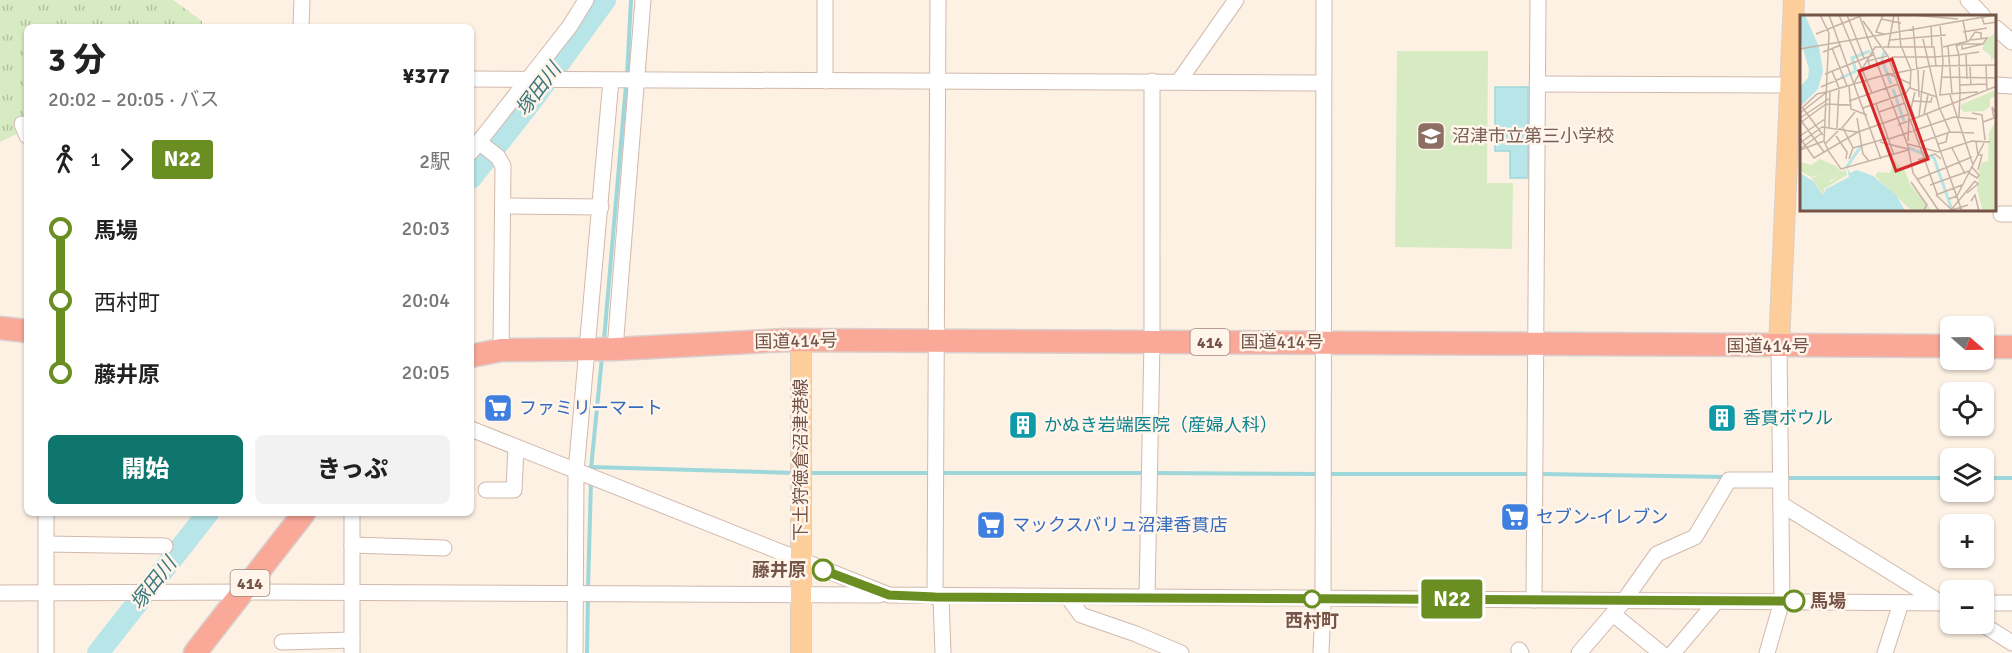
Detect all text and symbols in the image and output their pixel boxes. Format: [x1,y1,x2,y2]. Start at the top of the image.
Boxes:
inset map [1800,15,1997,212]
text: 3 分 [48,40,106,81]
water label: 塚田川 [510,56,568,121]
text: ¥377 [402,62,450,89]
text: 20:02 – 20:05 · バス [48,87,219,112]
school or university icon: 沼津市立第三小学校 [1415,120,1447,152]
place label: 沼津市立第三小学校 [1452,125,1614,147]
icon: walk [48,143,81,176]
icon: forward [110,143,143,176]
text: N22 [164,146,201,172]
text: 1 [90,147,101,172]
text: 2駅 [419,149,450,174]
text: 20:03 [401,216,450,241]
text: 馬場 [94,217,138,244]
text: 20:04 [401,288,450,313]
text: 西村町 [94,289,160,316]
north arrow [1940,316,1994,370]
map controls [1940,316,1994,634]
street label: 国道414号 [754,329,838,353]
road number: 414 [1190,329,1230,355]
street label: 国道414号 [1240,331,1324,353]
street label: 国道414号 [1726,335,1810,357]
text: 20:05 [401,360,450,385]
text: 藤井原 [94,361,160,388]
street label: 下土狩徳倉沼津港線 [790,379,812,541]
button: locate [1940,382,1994,436]
supermarket icon: ファミリーマート [482,392,514,424]
place label: ファミリーマート [519,397,663,419]
building icon: 香貫ボウル [1706,402,1738,434]
place label: 香貫ボウル [1743,407,1833,429]
building icon: かぬき岩端医院（産婦人科） [1007,409,1039,441]
place label: かぬき岩端医院（産婦人科） [1044,414,1278,436]
button: 開始 [48,435,243,504]
button: きっぷ [255,435,450,504]
button: layers [1940,448,1994,502]
supermarket icon: セブン-イレブン [1499,501,1531,533]
place label: セブン-イレブン [1536,506,1668,528]
supermarket icon: マックスバリュ沼津香貫店 [975,509,1007,541]
place label: マックスバリュ沼津香貫店 [1012,514,1227,536]
button: + [1940,514,1994,568]
water label: 塚田川 [125,550,183,615]
place label: 藤井原 [752,559,806,581]
marker: 藤井原 [812,559,834,581]
road number: 414 [230,570,270,596]
line badge: N22 [1418,580,1486,618]
button: − [1940,580,1994,634]
text: N22 [1433,586,1471,612]
marker: 西村町 [1303,590,1321,608]
marker: 馬場 [1783,590,1805,612]
place label: 馬場 [1810,590,1846,612]
place label: 西村町 [1285,610,1339,632]

